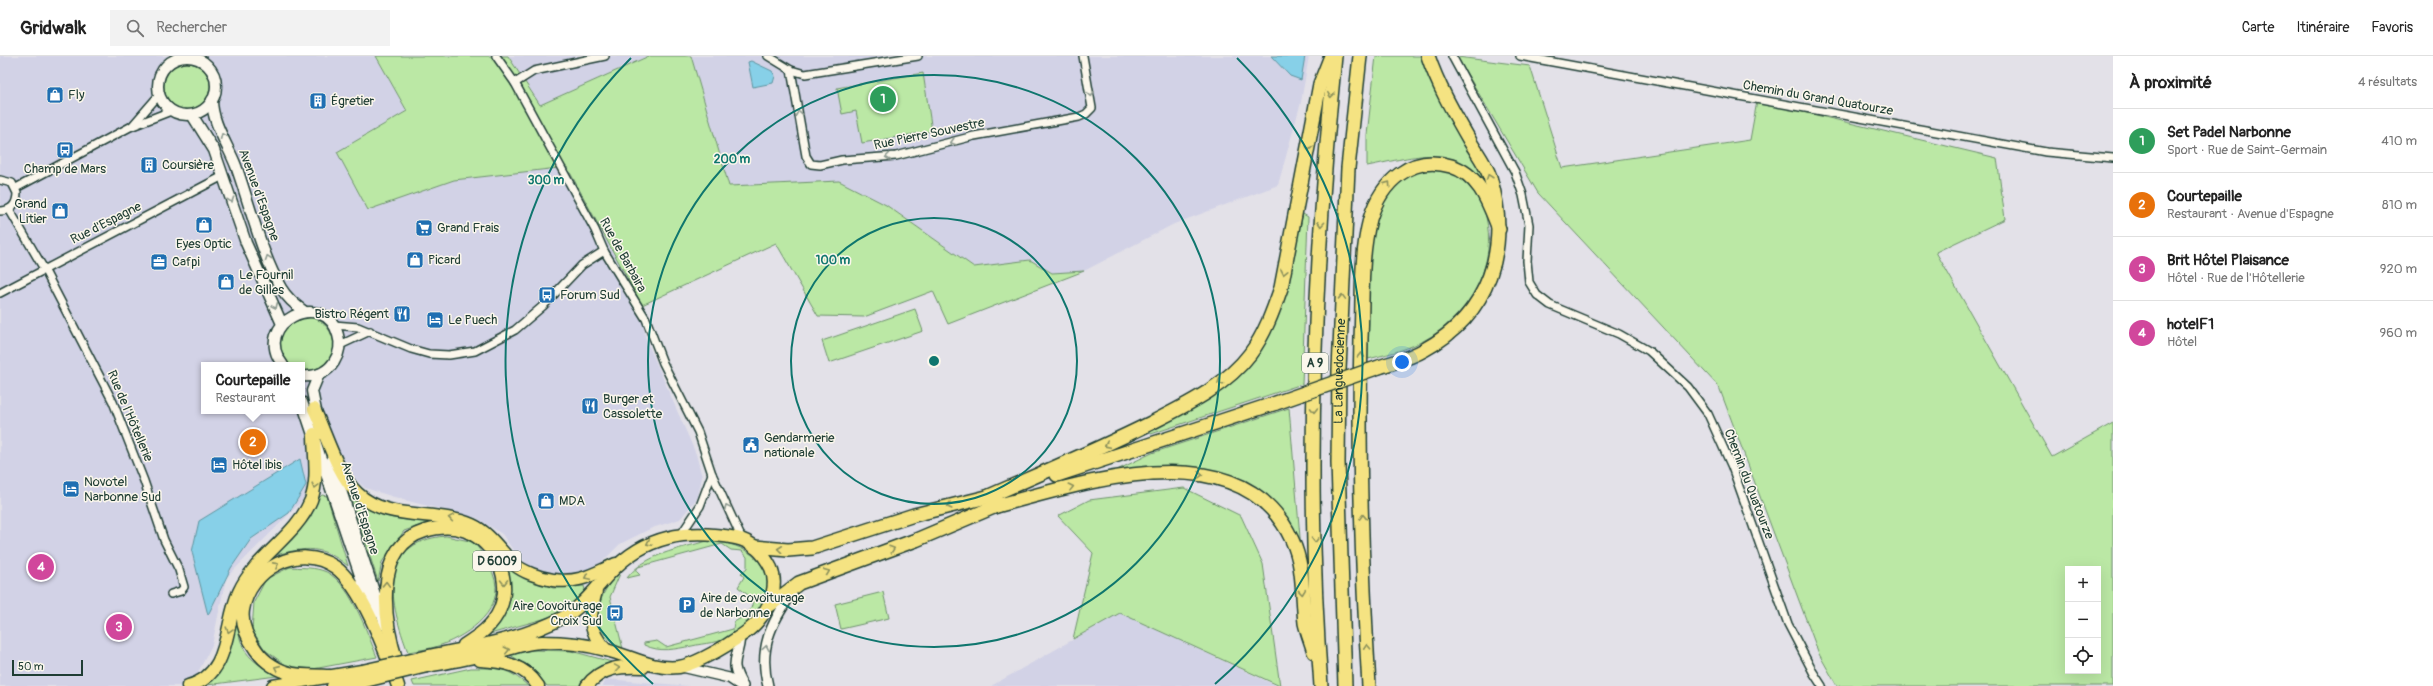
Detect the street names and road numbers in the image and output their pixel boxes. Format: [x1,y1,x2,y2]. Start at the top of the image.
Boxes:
street label: Chemin du Grand Quatourze [1742,77,1895,119]
street label: Rue Pierre Souvestre [872,114,986,154]
street label: Avenue d'Espagne [235,147,283,244]
street label: Rue d'Espagne [68,198,145,248]
street label: Rue de Barbaira [596,215,650,295]
street label: La Languedocienne [1330,318,1349,424]
road number: A 9 [1302,353,1328,373]
street label: Rue de l'Hôtellerie [104,368,157,465]
street label: Chemin du Quatourze [1721,427,1778,542]
street label: Avenue d'Espagne [337,459,383,557]
road number: D 6009 [473,551,521,571]

